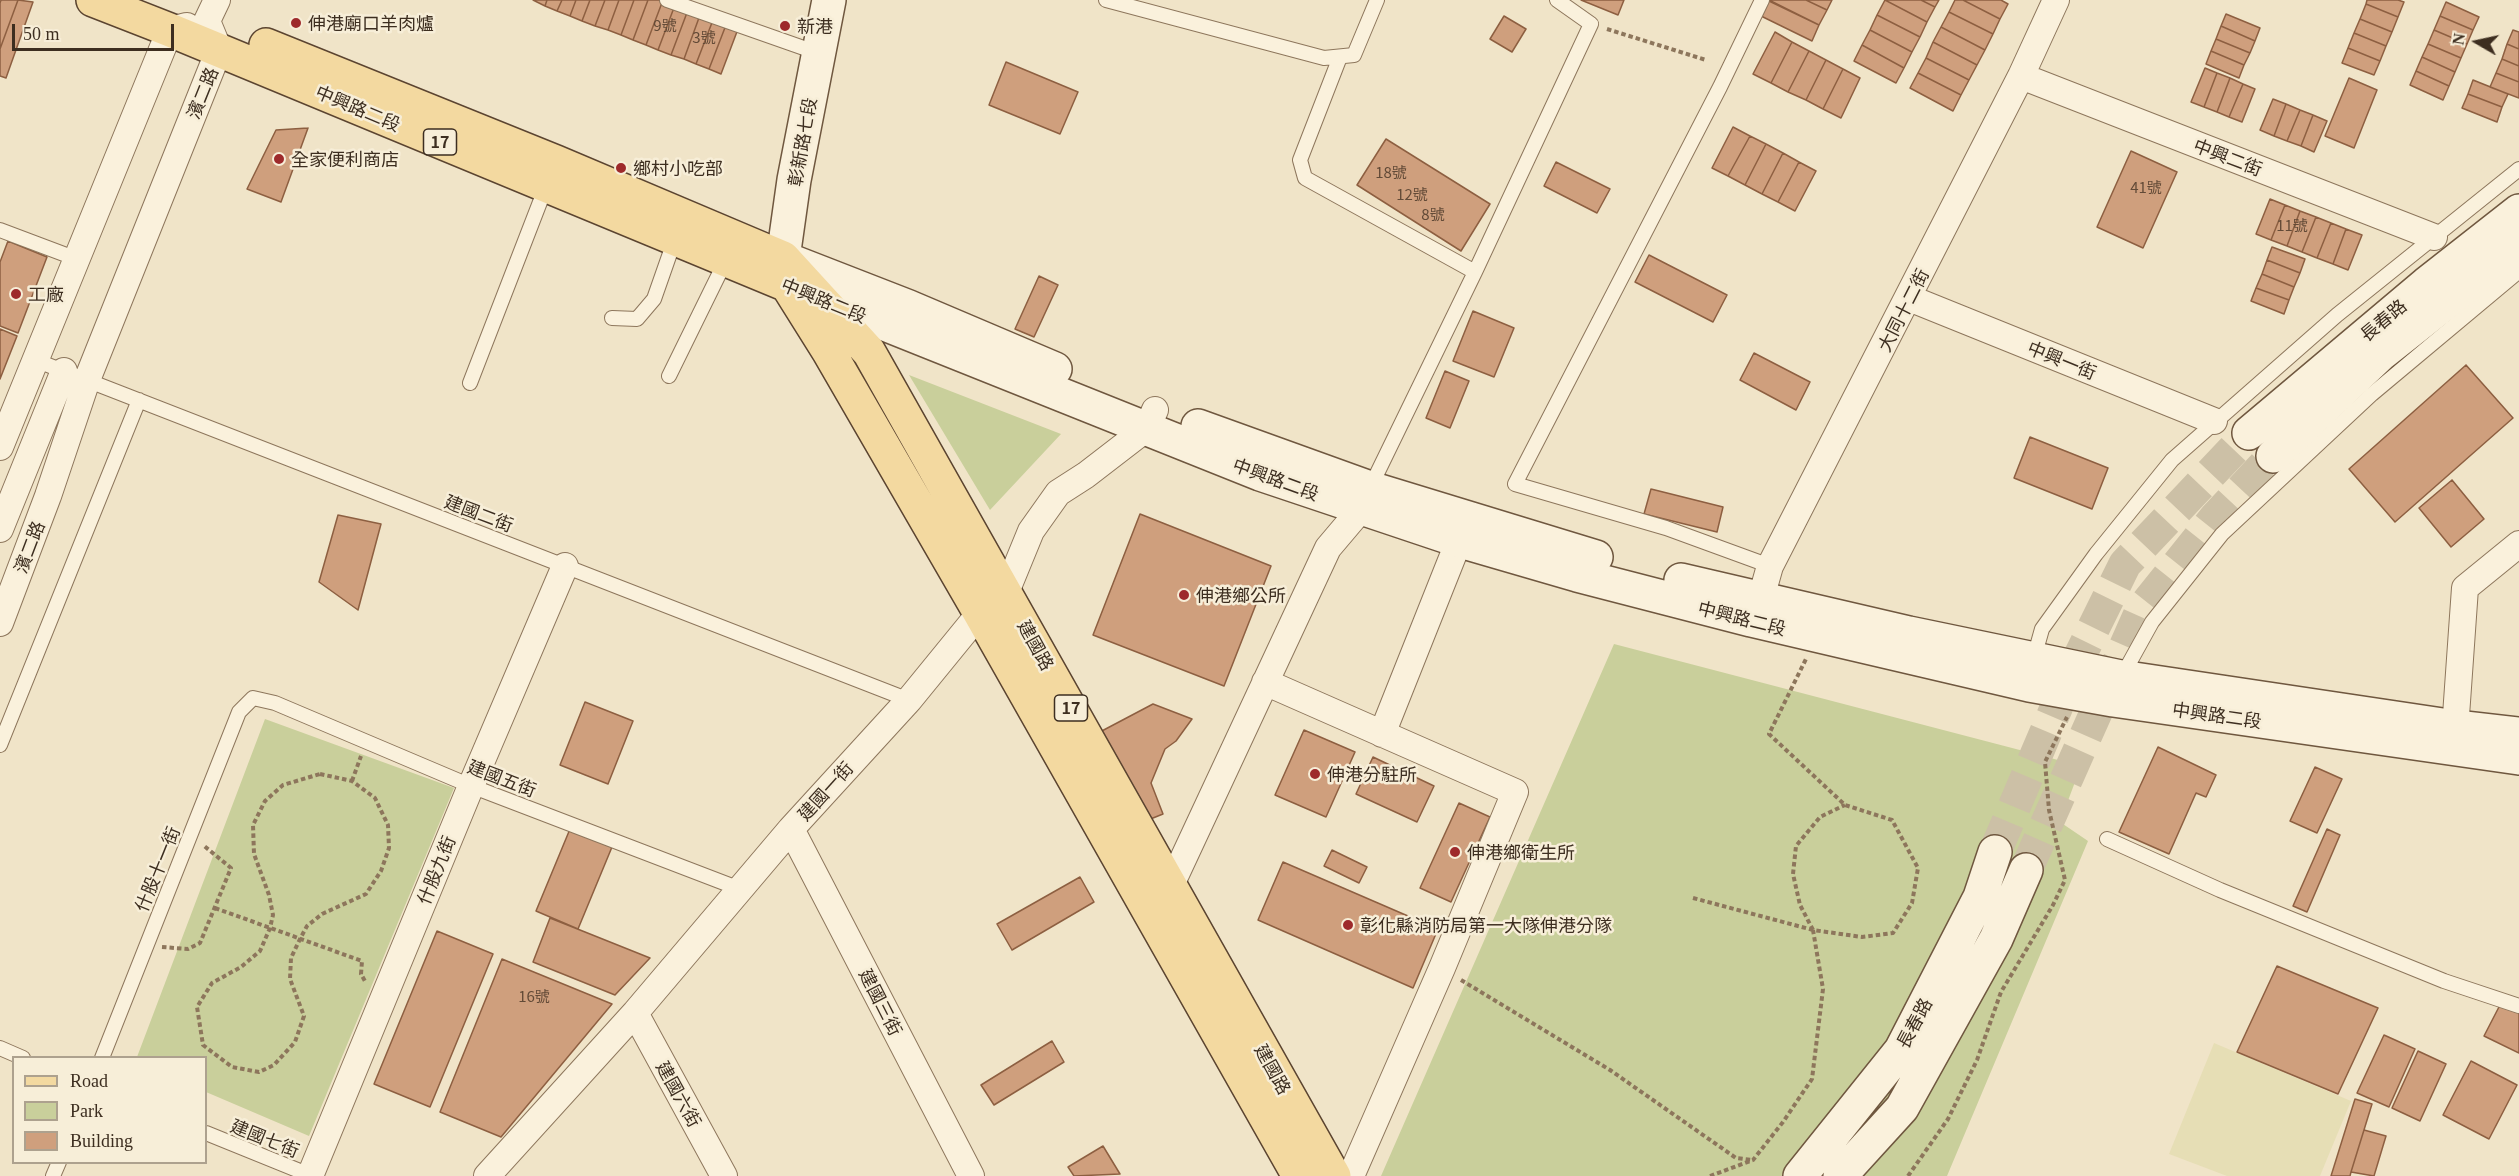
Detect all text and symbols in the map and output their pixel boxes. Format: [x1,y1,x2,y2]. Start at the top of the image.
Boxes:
scale bar [15,12,177,50]
place label: 伸港廟口羊肉爐 [308,12,434,34]
north arrow [2447,12,2507,72]
place label: 新港 [797,15,833,37]
marker: 伸港廟口羊肉爐 [289,16,303,30]
house number: 9號 [653,16,677,34]
marker: 新港 [778,19,792,33]
text: 50 m [23,24,60,44]
house number: 3號 [692,28,716,46]
text: N [2449,32,2468,46]
street label: 濱二路 [182,64,222,122]
street label: 中興路二段 [312,80,404,136]
street label: 彰新路七段 [784,96,820,188]
road number: 17 [424,129,456,155]
street label: 中興二街 [2191,134,2265,180]
place label: 全家便利商店 [291,148,399,170]
marker: 全家便利商店 [272,152,286,166]
place label: 鄉村小吃部 [633,157,723,179]
marker: 鄉村小吃部 [614,161,628,175]
house number: 18號 [1375,163,1407,181]
house number: 41號 [2130,178,2162,196]
house number: 12號 [1396,185,1428,203]
house number: 8號 [1421,205,1445,223]
house number: 11號 [2276,216,2308,234]
street label: 大同十二街 [1873,265,1933,355]
street label: 中興路二段 [778,273,870,327]
place label: 工廠 [28,283,64,305]
marker: 工廠 [9,287,23,301]
street label: 長春路 [2355,294,2411,346]
street label: 中興一街 [2025,337,2099,383]
street label: 中興路二段 [1230,453,1322,505]
street label: 建國二街 [442,490,516,536]
street label: 濱二路 [9,518,49,576]
place label: 伸港鄉公所 [1196,584,1286,606]
marker: 伸港鄉公所 [1177,588,1191,602]
street label: 中興路二段 [1696,597,1788,639]
street label: 建國路 [1013,616,1059,674]
road number: 17 [1054,695,1088,721]
street label: 中興路二段 [2171,698,2263,732]
street label: 建國五街 [465,755,539,801]
street label: 建國一街 [793,757,857,825]
place label: 伸港分駐所 [1327,763,1417,785]
marker: 伸港分駐所 [1308,767,1322,781]
street label: 什股十一街 [130,823,184,915]
street label: 什股九街 [413,833,459,907]
place label: 伸港鄉衛生所 [1467,841,1575,863]
marker: 伸港鄉衛生所 [1448,845,1462,859]
place label: 彰化縣消防局第一大隊伸港分隊 [1360,914,1612,936]
marker: 彰化縣消防局第一大隊伸港分隊 [1341,918,1355,932]
street label: 建國三街 [855,965,907,1039]
house number: 16號 [518,987,550,1005]
street label: 長春路 [1892,994,1936,1052]
street label: 建國路 [1250,1040,1296,1098]
legend [12,1056,207,1164]
street label: 建國六街 [652,1057,706,1131]
text: Road [70,1071,108,1091]
text: Park [70,1101,103,1121]
street label: 建國七街 [228,1115,302,1161]
text: Building [70,1131,133,1151]

